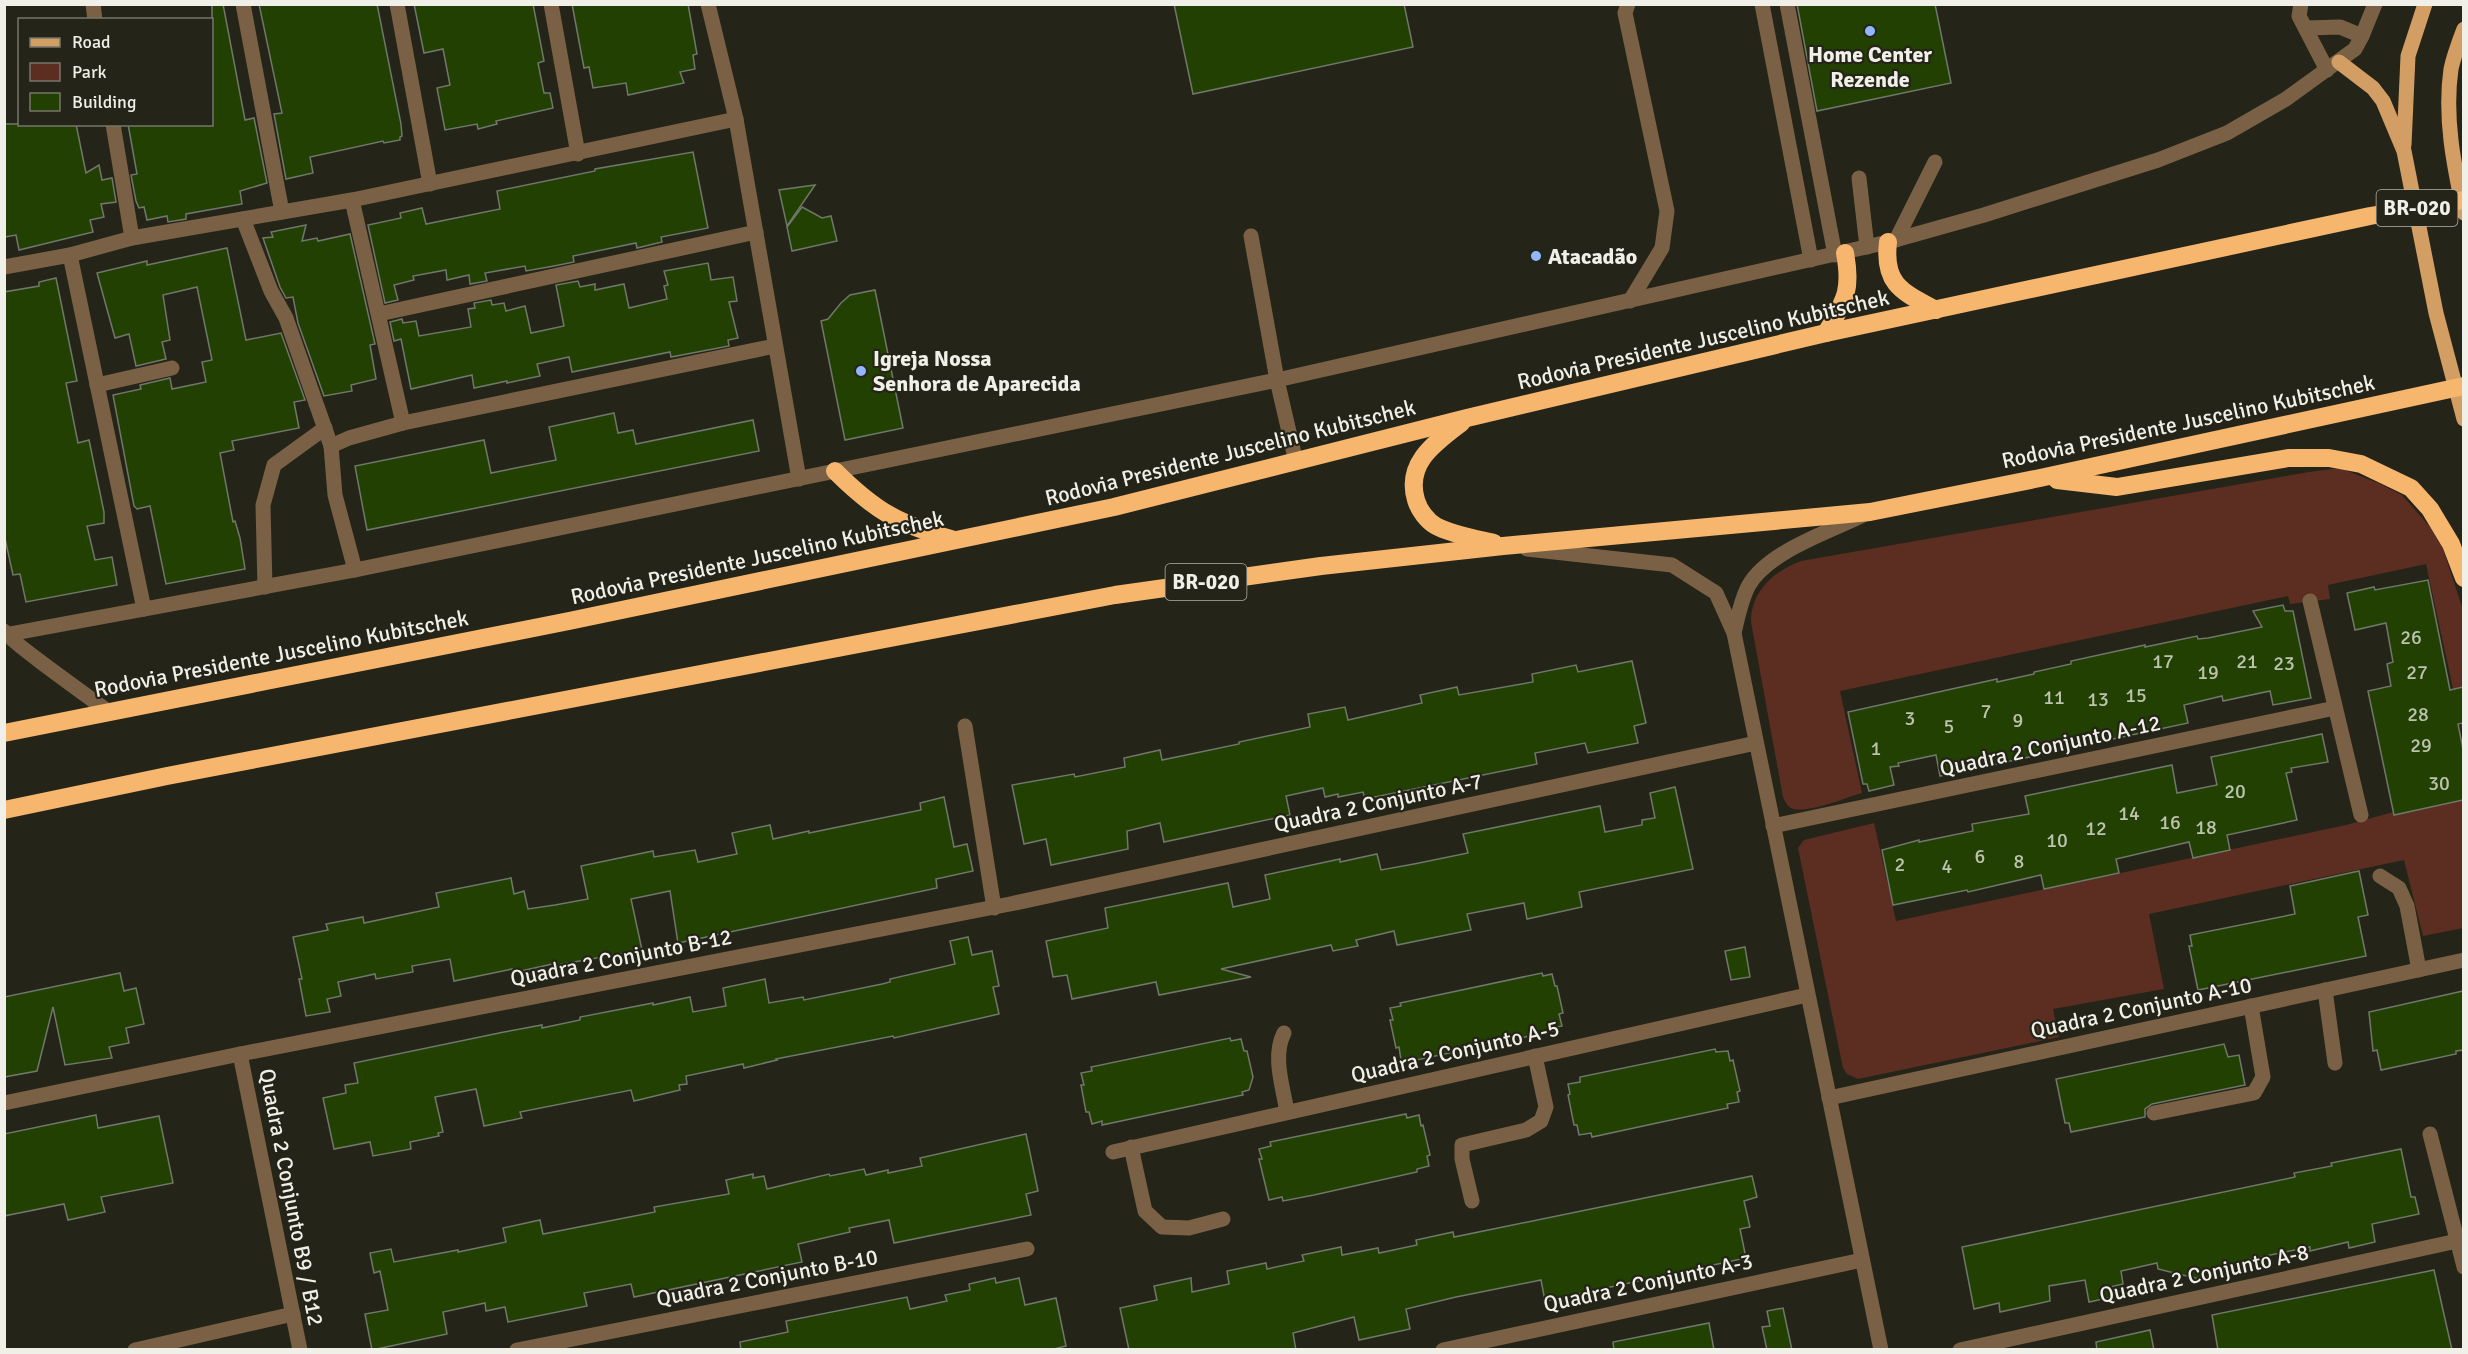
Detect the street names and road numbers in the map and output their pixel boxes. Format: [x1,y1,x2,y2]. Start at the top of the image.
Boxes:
road number: BR-020 [2376,190,2458,226]
street label: Rodovia Presidente Juscelino Kubitschek [1515,284,1892,395]
street label: Rodovia Presidente Juscelino Kubitschek [1999,369,2377,474]
street label: Rodovia Presidente Juscelino Kubitschek [1042,393,1418,512]
street label: Rodovia Presidente Juscelino Kubitschek [568,505,946,610]
road number: BR-020 [1166,564,1246,600]
street label: Rodovia Presidente Juscelino Kubitschek [92,604,471,703]
street label: Quadra 2 Conjunto A-12 [1937,709,2163,782]
street label: Quadra 2 Conjunto A-7 [1271,767,1485,838]
street label: Quadra 2 Conjunto B-12 [508,923,734,992]
street label: Quadra 2 Conjunto A-10 [2028,971,2254,1044]
street label: Quadra 2 Conjunto A-5 [1348,1014,1562,1089]
street label: Quadra 2 Conjunto B9 / B12 [253,1066,330,1328]
street label: Quadra 2 Conjunto A-8 [2097,1238,2311,1309]
street label: Quadra 2 Conjunto B-10 [654,1243,880,1312]
street label: Quadra 2 Conjunto A-3 [1541,1247,1755,1318]

